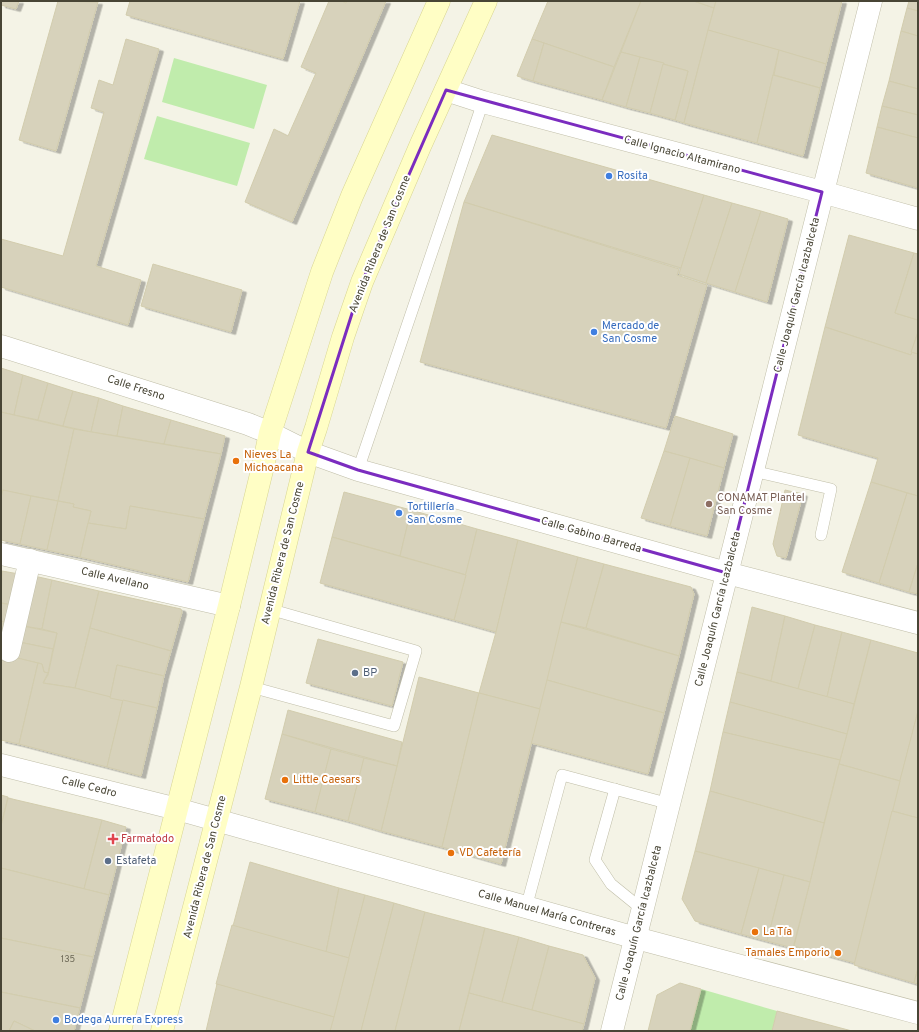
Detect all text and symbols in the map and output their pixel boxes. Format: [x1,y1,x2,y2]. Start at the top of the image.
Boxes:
street label: Calle Ignacio Altamirano [622,133,742,177]
place label: Rosita [617,169,648,183]
marker: Rosita [604,171,614,181]
street label: Avenida Ribera de San Cosme [346,173,414,315]
street label: Calle Joaquín García Icazbalceta [771,216,823,374]
place label: Mercado de San Cosme [602,319,659,346]
marker: Mercado de San Cosme [589,327,599,337]
street label: Calle Fresno [105,372,167,404]
place label: Nieves La Michoacana [244,448,303,475]
marker: Nieves La Michoacana [231,456,241,466]
street label: Avenida Ribera de San Cosme [258,480,308,626]
place label: CONAMAT Plantel San Cosme [717,491,805,518]
marker: CONAMAT Plantel San Cosme [704,499,714,509]
place label: Tortillería San Cosme [407,500,462,527]
marker: Tortillería San Cosme [394,508,404,518]
street label: Calle Gabino Barreda [539,514,643,556]
street label: Calle Joaquín García Icazbalceta [692,530,744,688]
street label: Calle Avellano [80,564,150,594]
place label: BP [363,666,377,680]
marker: BP [350,668,360,678]
street label: Calle Cedro [60,773,118,801]
place label: Little Caesars [293,773,360,787]
marker: Little Caesars [280,775,290,785]
street label: Avenida Ribera de San Cosme [180,794,230,940]
place label: Farmatodo [121,832,174,846]
marker: Farmatodo [108,834,118,844]
street label: Calle Joaquín García Icazbalceta [613,844,665,1002]
place label: VD Cafetería [459,846,521,860]
marker: VD Cafetería [446,848,456,858]
place label: Estafeta [116,854,157,868]
marker: Estafeta [103,856,113,866]
street label: Calle Manuel María Contreras [476,887,618,939]
place label: La Tía [763,925,792,939]
marker: La Tía [750,927,760,937]
place label: Tamales Emporio [745,946,830,960]
marker: Tamales Emporio [833,948,843,958]
house number: 135 [61,954,75,965]
place label: Bodega Aurrera Express [64,1013,183,1027]
marker: Bodega Aurrera Express [51,1015,61,1025]

